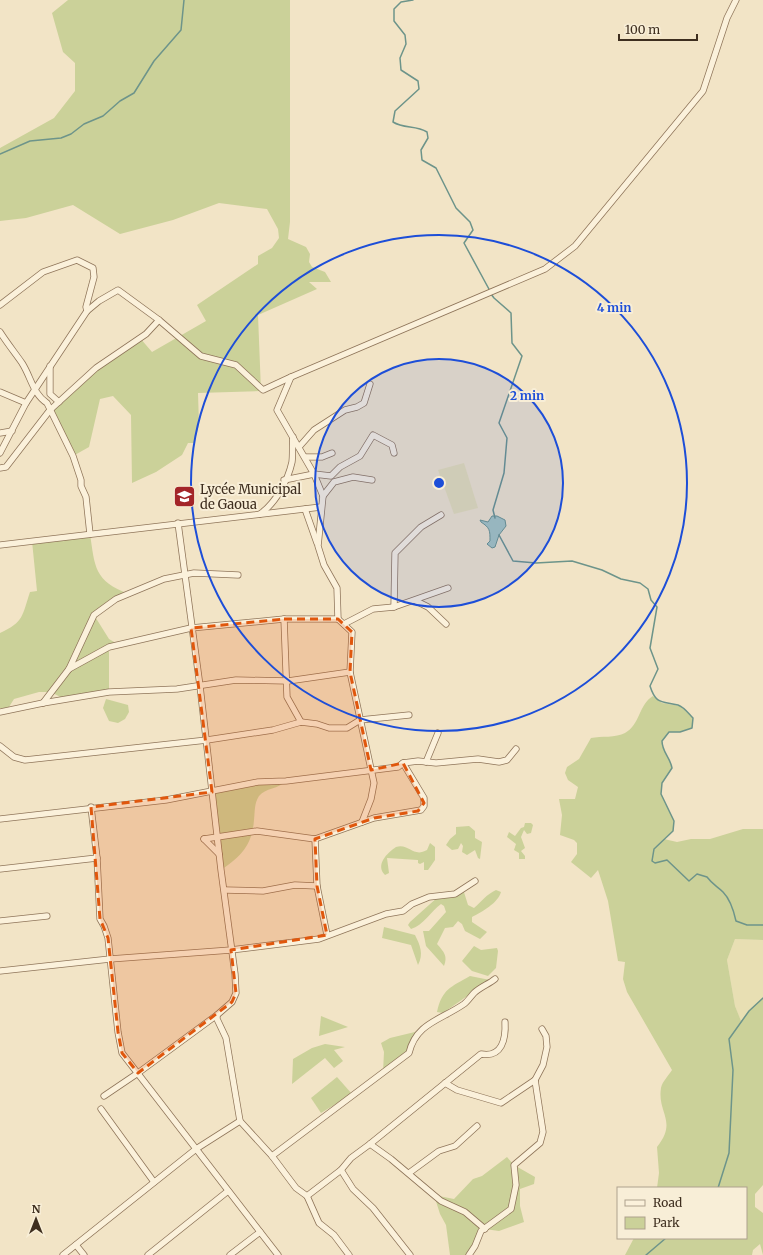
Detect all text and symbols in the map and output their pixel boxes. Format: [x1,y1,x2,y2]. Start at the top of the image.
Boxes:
scale bar [619,16,697,42]
text: 100 m [625,22,660,37]
text: 4 min [597,300,631,315]
text: 2 min [510,388,544,403]
centre of rings [432,476,446,490]
place label: Lycée Municipal de Gaoua [200,481,301,513]
school or university icon: Lycée Municipal de Gaoua [172,483,198,509]
legend [617,1187,747,1239]
text: Road [653,1195,682,1210]
north arrow [16,1199,56,1239]
text: N [32,1202,41,1216]
text: Park [653,1215,680,1230]

